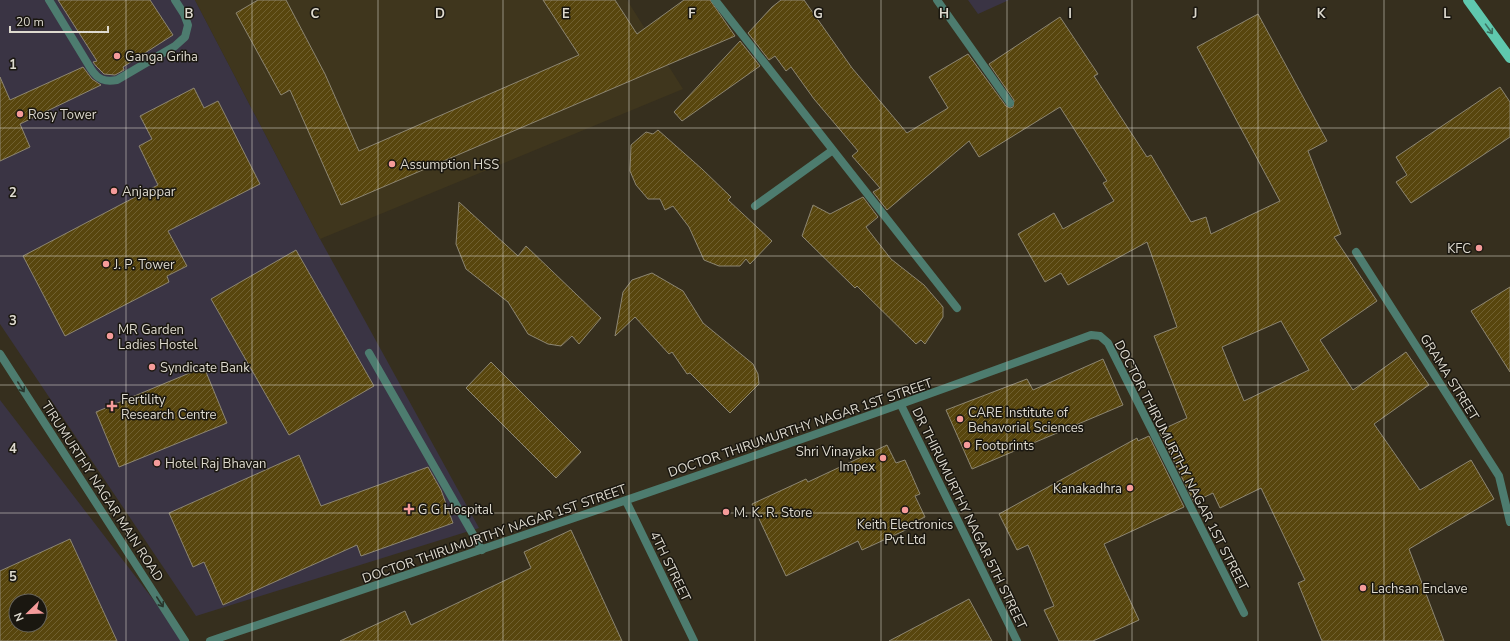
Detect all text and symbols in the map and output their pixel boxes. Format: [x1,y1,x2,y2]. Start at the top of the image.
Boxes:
text: B [185,5,194,23]
text: C [311,5,320,23]
text: D [435,5,445,23]
text: E [562,5,570,23]
text: F [688,5,696,23]
text: G [813,5,823,23]
text: H [939,5,949,23]
text: I [1068,5,1072,23]
text: J [1192,5,1197,23]
text: K [1317,5,1326,23]
text: L [1443,5,1451,23]
scale bar [10,8,108,34]
text: 20 m [16,14,44,30]
one-way arrow [1485,23,1493,34]
place label: Ganga Griha [125,48,198,66]
marker: Ganga Griha [112,51,122,61]
text: 1 [9,56,17,74]
place label: Rosy Tower [28,106,97,124]
marker: Rosy Tower [15,109,25,119]
place label: Assumption HSS [400,156,499,174]
marker: Assumption HSS [387,159,397,169]
place label: Anjappar [122,183,176,201]
text: 2 [9,184,17,202]
marker: Anjappar [109,186,119,196]
place label: KFC [1447,240,1471,258]
marker: KFC [1474,243,1484,253]
place label: J. P. Tower [113,256,175,274]
marker: J. P. Tower [101,259,111,269]
text: 3 [9,312,17,330]
place label: MR Garden Ladies Hostel [118,321,198,354]
marker: MR Garden Ladies Hostel [105,331,115,341]
street label: GRAMA STREET [1415,331,1483,424]
street label: DOCTOR THIRUMURTHY NAGAR 1ST STREET [1110,337,1252,594]
place label: Syndicate Bank [160,359,250,377]
marker: Syndicate Bank [147,362,157,372]
street label: DOCTOR THIRUMURTHY NAGAR 1ST STREET [666,374,935,482]
one-way arrow [17,381,25,392]
place label: Fertility Research Centre [121,391,217,424]
street label: TIRUMURTHY NAGAR MAIN ROAD [37,398,167,585]
marker: Fertility Research Centre [106,400,118,412]
place label: CARE Institute of Behavorial Sciences [968,404,1084,437]
street label: DR THIRUMURTHY NAGAR 5TH STREET [907,405,1031,632]
marker: CARE Institute of Behavorial Sciences [955,414,965,424]
place label: Footprints [975,437,1034,455]
text: 4 [9,440,17,458]
marker: Footprints [962,440,972,450]
place label: Shri Vinayaka Impex [796,443,875,476]
marker: Shri Vinayaka Impex [878,453,888,463]
place label: Hotel Raj Bhavan [165,455,266,473]
marker: Hotel Raj Bhavan [152,458,162,468]
street label: DOCTOR THIRUMURTHY NAGAR 1ST STREET [360,480,629,588]
place label: Kanakadhra [1053,480,1122,498]
marker: Kanakadhra [1125,483,1135,493]
place label: G G Hospital [418,501,493,519]
marker: G G Hospital [403,503,415,515]
place label: M. K. R. Store [734,504,812,522]
marker: Keith Electronics Pvt Ltd [900,505,910,515]
marker: M. K. R. Store [721,507,731,517]
place label: Keith Electronics Pvt Ltd [857,516,953,549]
street label: 4TH STREET [645,528,695,605]
text: 5 [9,568,17,586]
place label: Lachsan Enclave [1371,580,1467,598]
marker: Lachsan Enclave [1358,583,1368,593]
north arrow [8,593,48,633]
one-way arrow [156,596,164,607]
text: N [11,610,28,623]

